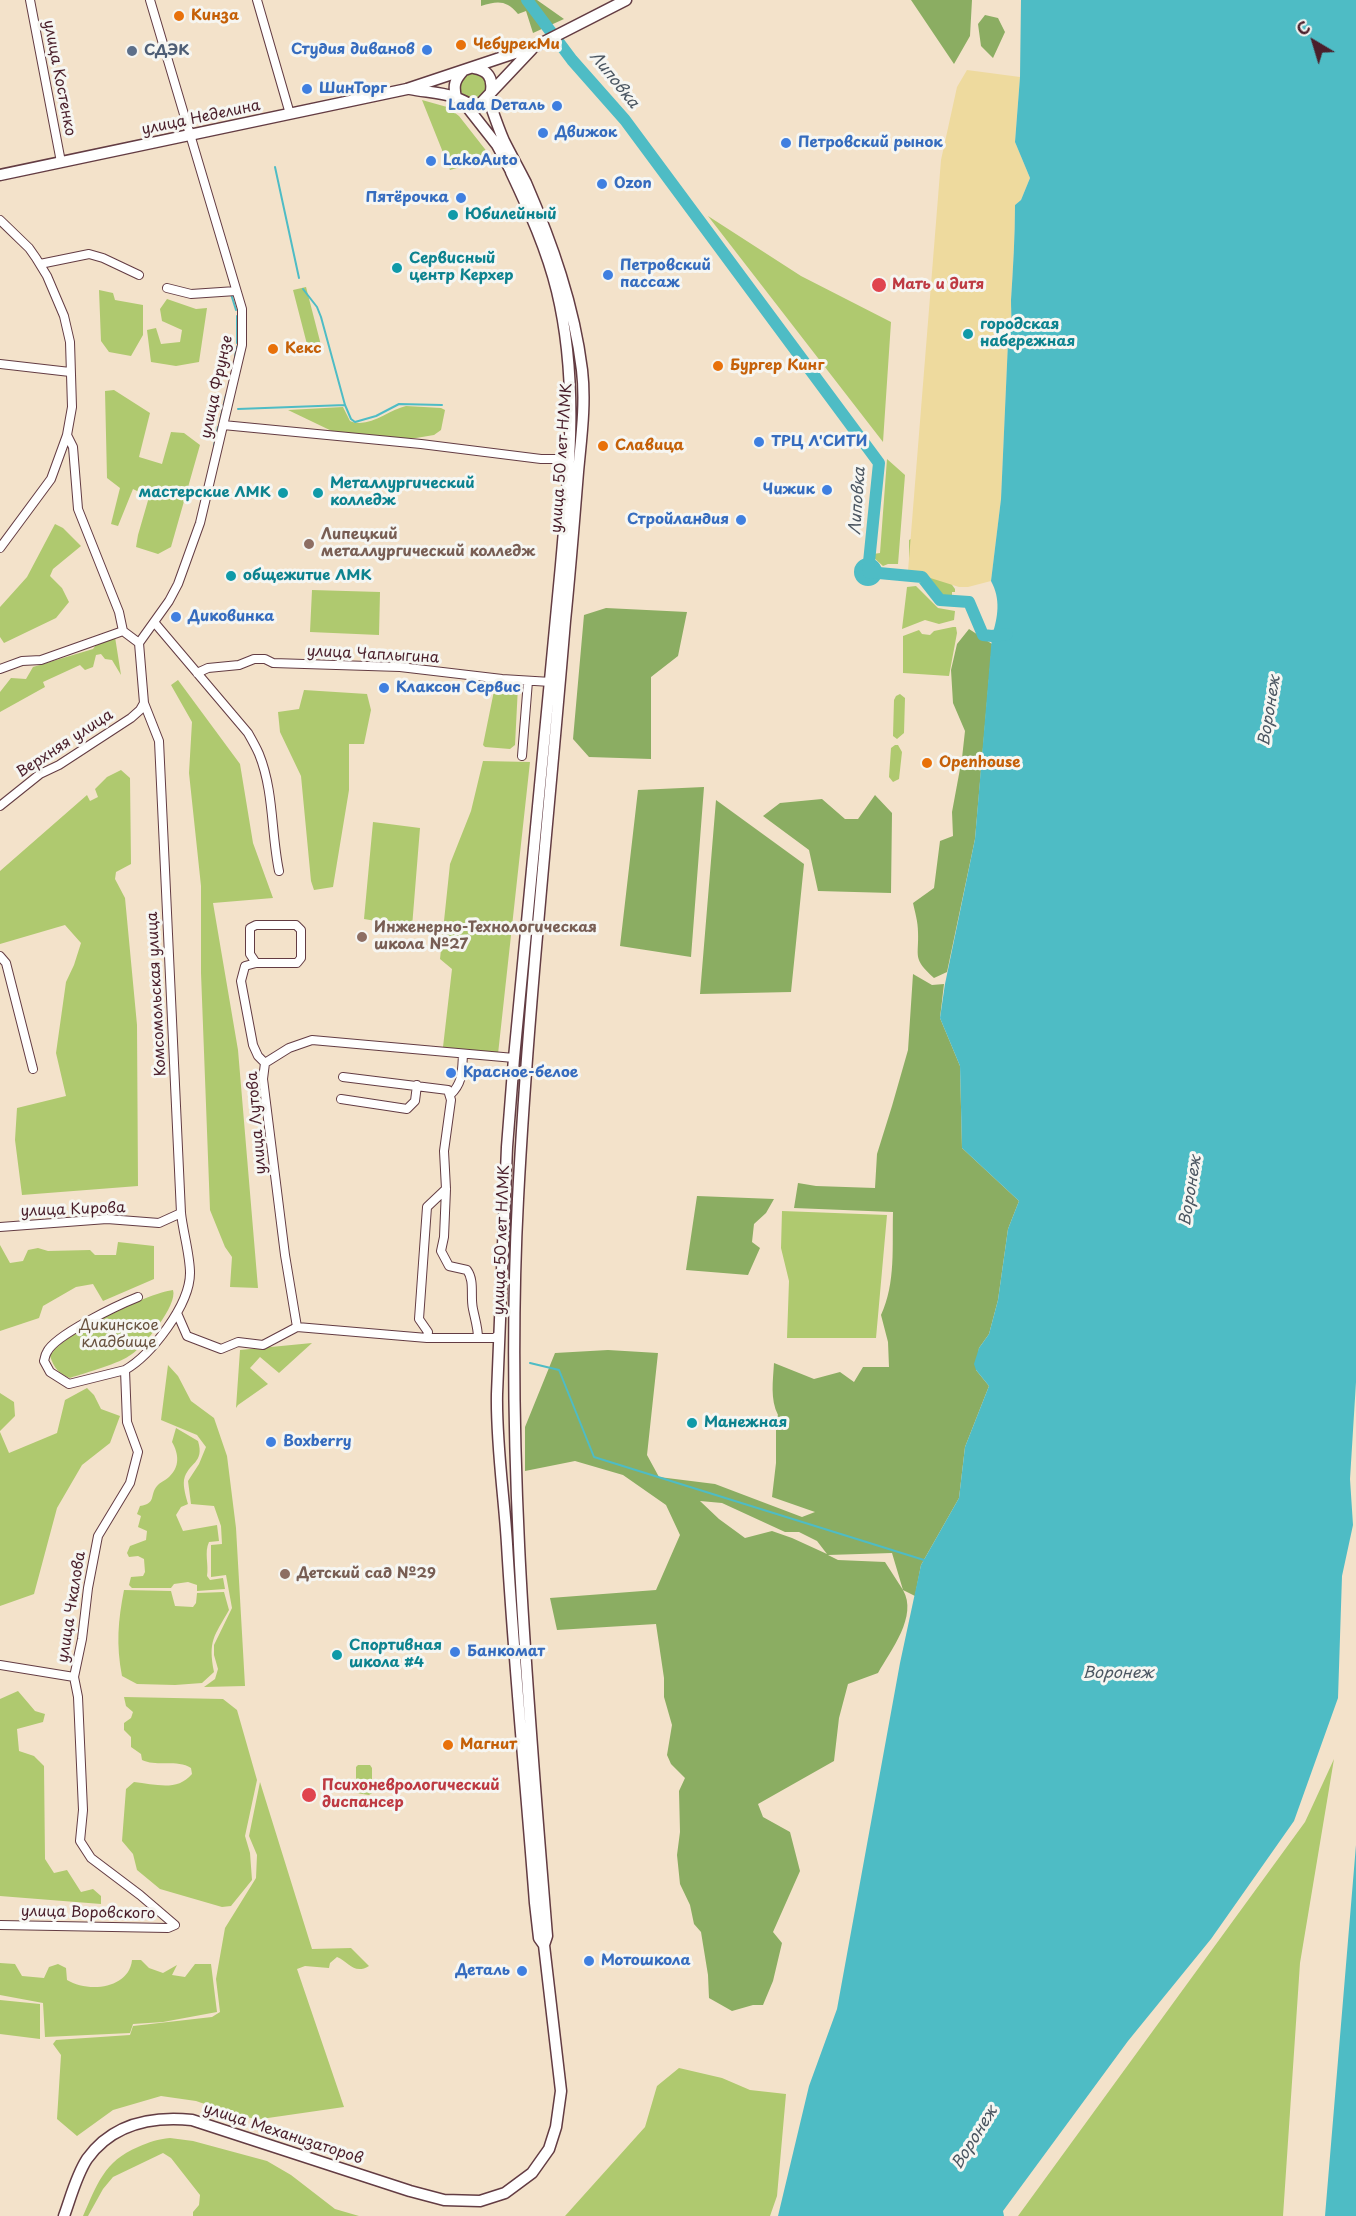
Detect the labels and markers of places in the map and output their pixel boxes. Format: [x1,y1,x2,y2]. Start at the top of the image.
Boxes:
place label: Кинза [191,7,239,25]
marker: Кинза [172,9,186,23]
place label: ЧебурекМи [473,36,560,54]
marker: ЧебурекМи [454,38,468,52]
place label: Студия диванов [291,41,415,59]
place label: СДЭК [144,42,189,60]
marker: Студия диванов [420,43,434,57]
marker: СДЭК [125,44,139,58]
place label: ШинТорг [319,80,387,98]
marker: ШинТорг [300,82,314,96]
place label: Lada Dеталь [448,97,545,115]
marker: Lada Dеталь [550,99,564,113]
place label: Движок [555,124,617,142]
marker: Движок [536,126,550,140]
place label: Петровский рынок [798,134,943,152]
marker: Петровский рынок [779,136,793,150]
place label: LakoAuto [443,152,517,170]
marker: LakoAuto [424,154,438,168]
place label: Ozon [614,175,652,193]
marker: Ozon [595,177,609,191]
place label: Пятёрочка [366,189,449,207]
marker: Пятёрочка [454,191,468,205]
place label: Юбилейный [465,206,557,224]
marker: Юбилейный [446,208,460,222]
place label: Сервисный центр Керхер [409,250,514,285]
place label: Петровский пассаж [620,257,711,292]
marker: Сервисный центр Керхер [390,261,404,275]
marker: Петровский пассаж [601,268,615,282]
marker: Мать и дитя [870,276,888,294]
place label: Мать и дитя [892,276,984,294]
place label: городская набережная [980,316,1075,351]
marker: городская набережная [961,327,975,341]
place label: Кекс [285,340,322,358]
marker: Кекс [266,342,280,356]
place label: Бургер Кинг [730,357,824,375]
marker: Бургер Кинг [711,359,725,373]
place label: ТРЦ Л'СИТИ [771,433,867,451]
marker: ТРЦ Л'СИТИ [752,435,766,449]
place label: Славица [615,437,684,455]
marker: Славица [596,439,610,453]
place label: Металлургический колледж [330,475,475,510]
place label: Чижик [763,481,815,499]
marker: Чижик [820,483,834,497]
place label: мастерские ЛМК [139,484,271,502]
marker: мастерские ЛМК [276,486,290,500]
marker: Металлургический колледж [311,486,325,500]
place label: Стройландия [627,511,729,529]
marker: Стройландия [734,513,748,527]
place label: Липецкий металлургический колледж [321,526,535,561]
marker: Липецкий металлургический колледж [302,537,316,551]
place label: общежитие ЛМК [243,567,372,585]
marker: общежитие ЛМК [224,569,238,583]
place label: Диковинка [188,608,274,626]
marker: Диковинка [169,610,183,624]
place label: Клаксон Сервис [396,679,521,697]
marker: Клаксон Сервис [377,681,391,695]
place label: Openhouse [939,754,1020,772]
marker: Openhouse [920,756,934,770]
place label: Инженерно-Технологическая школа №27 [374,919,597,954]
marker: Инженерно-Технологическая школа №27 [355,930,369,944]
place label: Красное-белое [463,1064,578,1082]
marker: Красное-белое [444,1066,458,1080]
place label: Манежная [704,1414,787,1432]
marker: Манежная [685,1416,699,1430]
place label: Boxberry [283,1433,351,1451]
marker: Boxberry [264,1435,278,1449]
place label: Детский сад №29 [297,1565,436,1583]
marker: Детский сад №29 [278,1567,292,1581]
place label: Спортивная школа #4 [349,1637,442,1672]
place label: Банкомат [467,1643,545,1661]
marker: Банкомат [448,1645,462,1659]
marker: Спортивная школа #4 [330,1648,344,1662]
place label: Магнит [460,1736,517,1754]
marker: Магнит [441,1738,455,1752]
place label: Психоневрологический диспансер [322,1777,500,1812]
marker: Психоневрологический диспансер [300,1786,318,1804]
place label: Мотошкола [601,1952,691,1970]
marker: Мотошкола [582,1954,596,1968]
place label: Деталь [455,1962,510,1980]
marker: Деталь [515,1964,529,1978]

